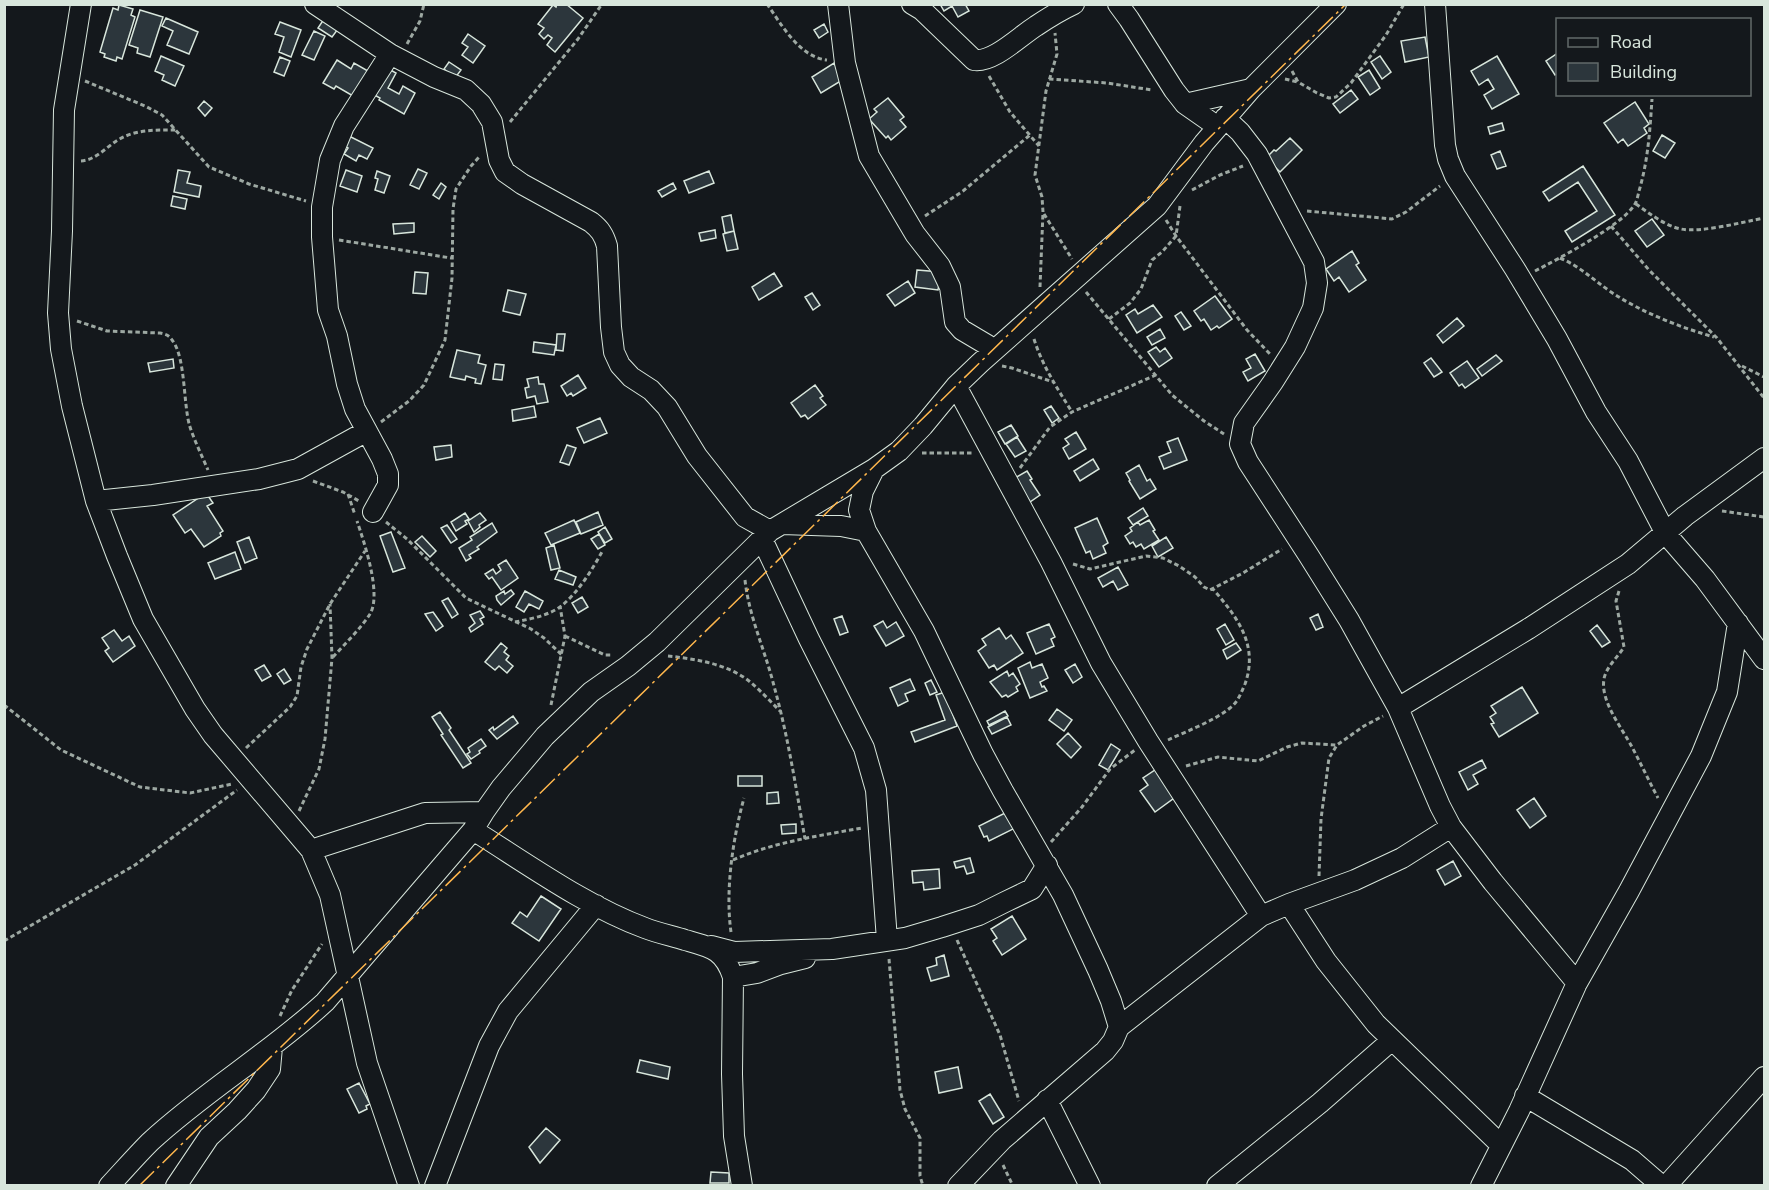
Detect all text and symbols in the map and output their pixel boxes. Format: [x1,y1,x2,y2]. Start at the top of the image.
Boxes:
legend [1556,18,1751,96]
text: Road [1610,30,1652,54]
text: Building [1610,60,1677,84]

